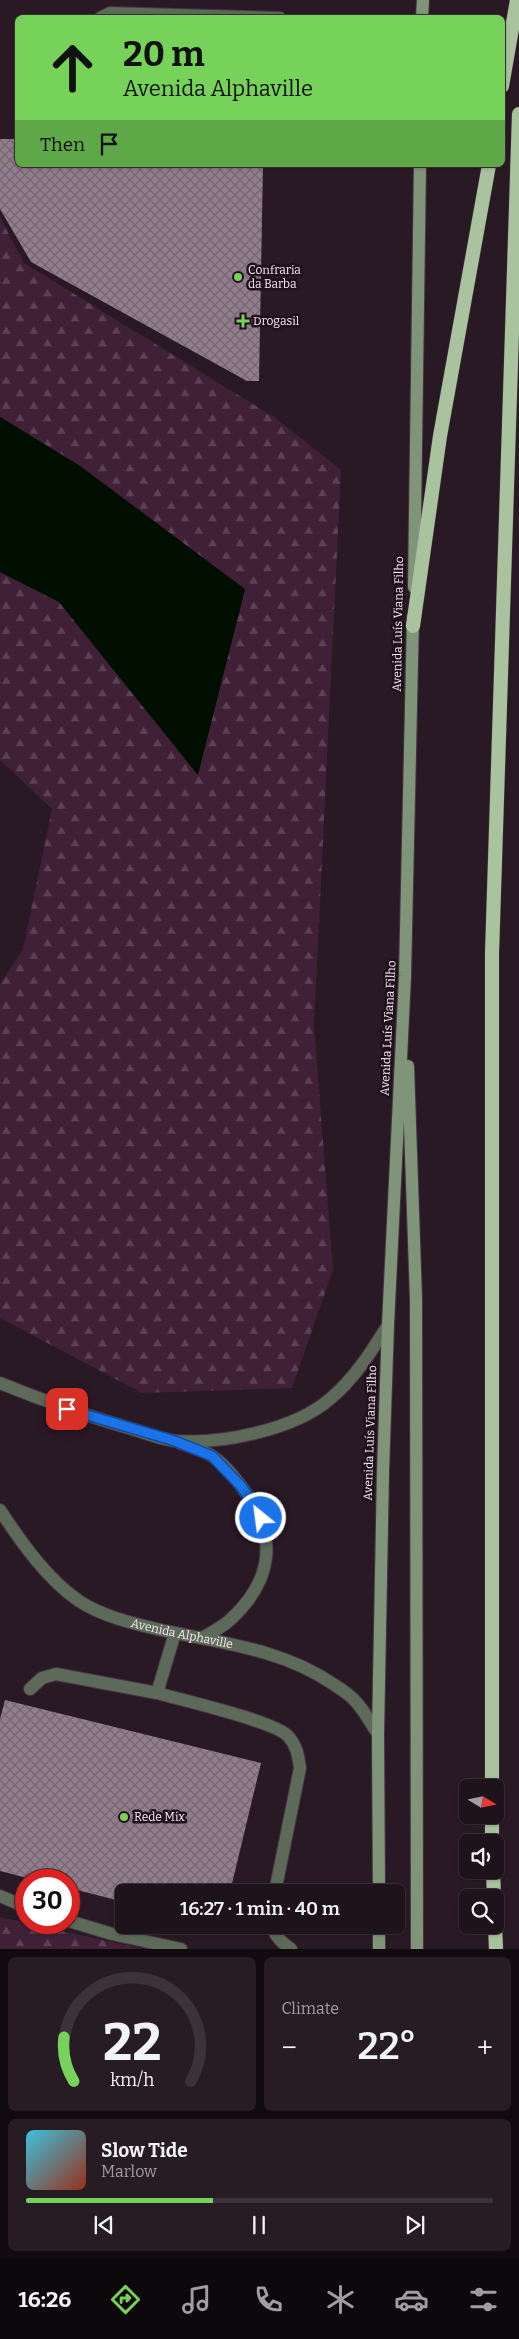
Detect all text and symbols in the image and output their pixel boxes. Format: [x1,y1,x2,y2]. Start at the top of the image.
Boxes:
text: 20 m [123,33,205,75]
icon: ahead [40,35,105,100]
text: Avenida Alphaville [123,75,313,102]
icon: arrive [95,130,123,158]
text: Then [40,133,85,156]
place label: Confraria da Barba [248,263,301,291]
marker: Confraria da Barba [232,271,244,283]
place label: Drogasil [253,314,300,328]
marker: Drogasil [237,315,249,327]
street label: Avenida Luís Viana Filho [390,556,406,692]
street label: Avenida Luís Viana Filho [377,960,399,1096]
street label: Avenida Luís Viana Filho [361,1365,379,1501]
pin [46,1388,88,1430]
icon: arrive [53,1395,81,1423]
position arrow [234,1491,286,1543]
street label: Avenida Alphaville [130,1616,234,1651]
north arrow [459,1779,504,1824]
map controls [459,1779,504,1934]
place label: Rede Mix [134,1810,185,1824]
marker: Rede Mix [118,1811,130,1823]
button: sound [459,1834,504,1879]
speed limit sign: 30 [15,1869,80,1934]
button: search [459,1889,504,1934]
text: 16:27 · 1 min · 40 m [180,1897,340,1920]
text: Climate [282,1999,339,2018]
text: 22 [102,2011,161,2074]
text: 22° [357,2023,417,2069]
text: − [282,2031,297,2064]
text: + [477,2031,493,2064]
text: km/h [110,2069,154,2091]
text: Slow Tide [101,2139,188,2162]
text: Marlow [101,2162,157,2181]
icon: previous [90,2211,118,2239]
icon: pause [245,2211,273,2239]
icon: next [401,2211,429,2239]
icon: directions [108,2282,143,2317]
icon: music [179,2282,214,2317]
icon: phone [251,2282,286,2317]
icon: climate [323,2282,358,2317]
icon: car [394,2282,429,2317]
icon: filters [466,2282,501,2317]
text: 16:26 [18,2286,71,2313]

